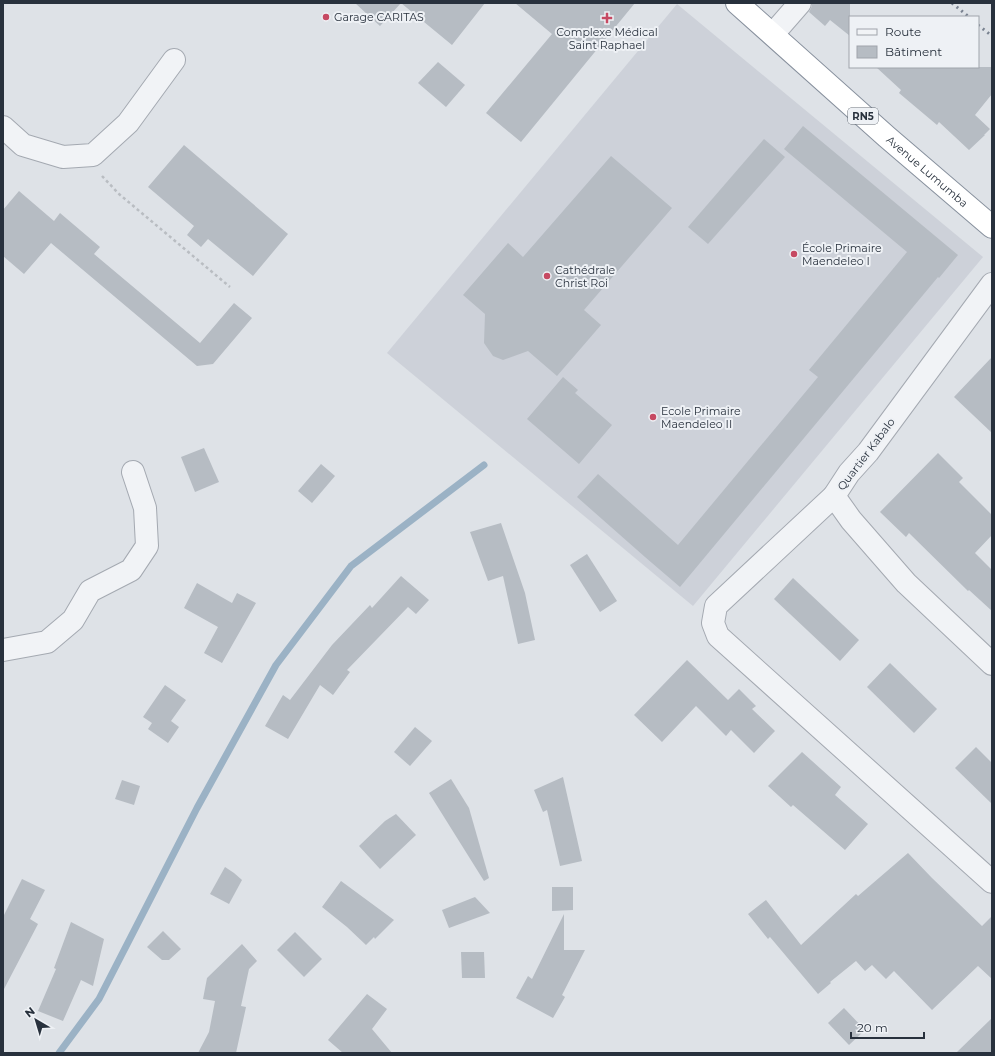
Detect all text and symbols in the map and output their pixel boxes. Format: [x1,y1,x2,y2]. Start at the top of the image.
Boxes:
place label: Garage CARITAS [334,10,424,24]
marker: Garage CARITAS [321,12,331,22]
marker: Complexe Médical Saint Raphael [601,12,613,24]
legend [849,16,979,68]
text: Route [885,24,921,39]
place label: Complexe Médical Saint Raphael [556,25,658,52]
text: Bâtiment [885,44,942,59]
road number: RN5 [848,108,878,124]
street label: Avenue Lumumba [883,133,971,210]
place label: École Primaire Maendeleo I [802,241,882,268]
marker: École Primaire Maendeleo I [789,249,799,259]
place label: Cathédrale Christ Roi [555,263,616,290]
marker: Cathédrale Christ Roi [542,271,552,281]
place label: Ecole Primaire Maendeleo II [661,404,741,431]
marker: Ecole Primaire Maendeleo II [648,412,658,422]
street label: Quartier Kabalo [834,415,898,493]
north arrow [16,1000,56,1040]
text: N [22,1004,38,1020]
scale bar [851,1014,924,1040]
text: 20 m [857,1020,888,1035]

